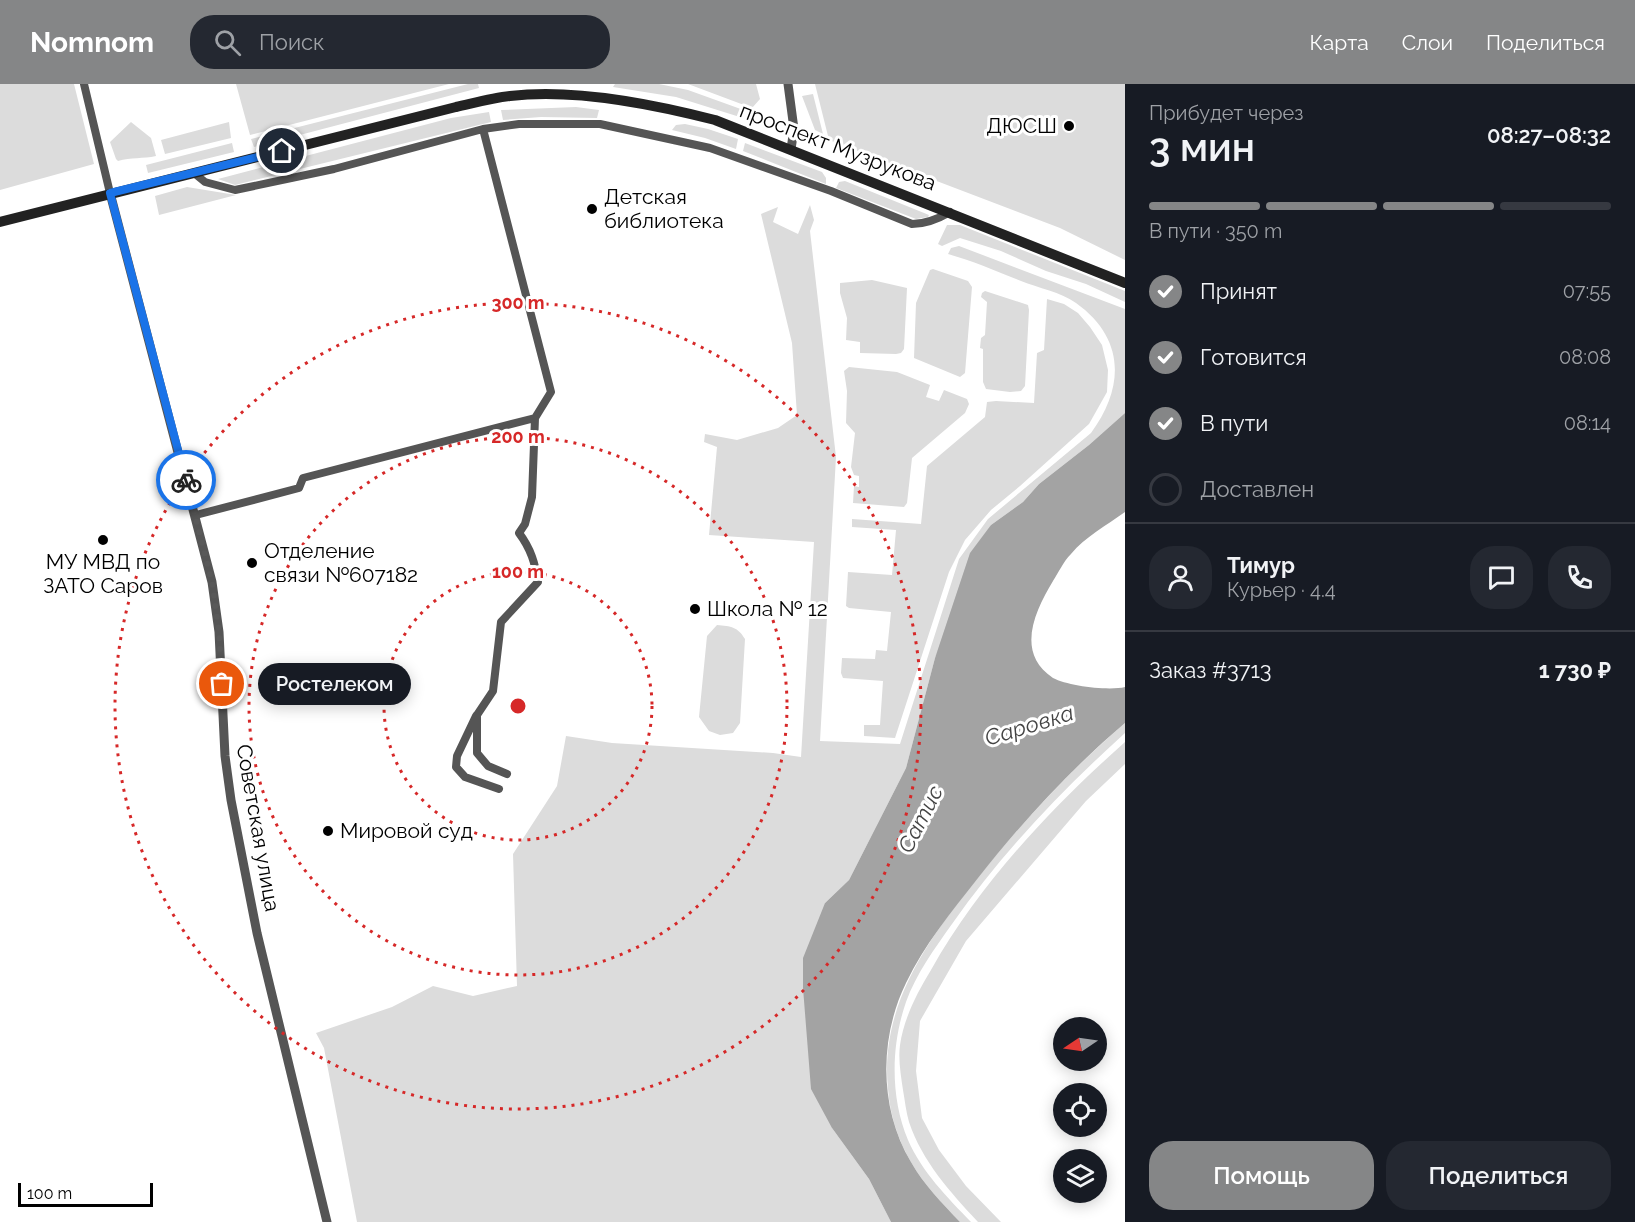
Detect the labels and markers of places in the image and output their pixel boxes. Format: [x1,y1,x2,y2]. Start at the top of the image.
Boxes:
place label: ДЮСШ [986,113,1057,138]
marker: ДЮСШ [1062,119,1076,133]
pin [256,125,307,176]
place label: Детская библиотека [604,184,724,233]
marker: Детская библиотека [585,202,599,216]
marker: МУ МВД по ЗАТО Саров [96,533,110,547]
place label: Отделение связи №607182 [264,538,418,587]
place label: МУ МВД по ЗАТО Саров [43,549,163,598]
marker: Отделение связи №607182 [245,556,259,570]
place label: Школа № 12 [707,596,828,621]
marker: Школа № 12 [688,602,702,616]
pin [196,658,247,709]
callout: Ростелеком [258,663,411,705]
centre of rings [508,696,528,716]
place label: Мировой суд [340,818,473,843]
marker: Мировой суд [321,824,335,838]

